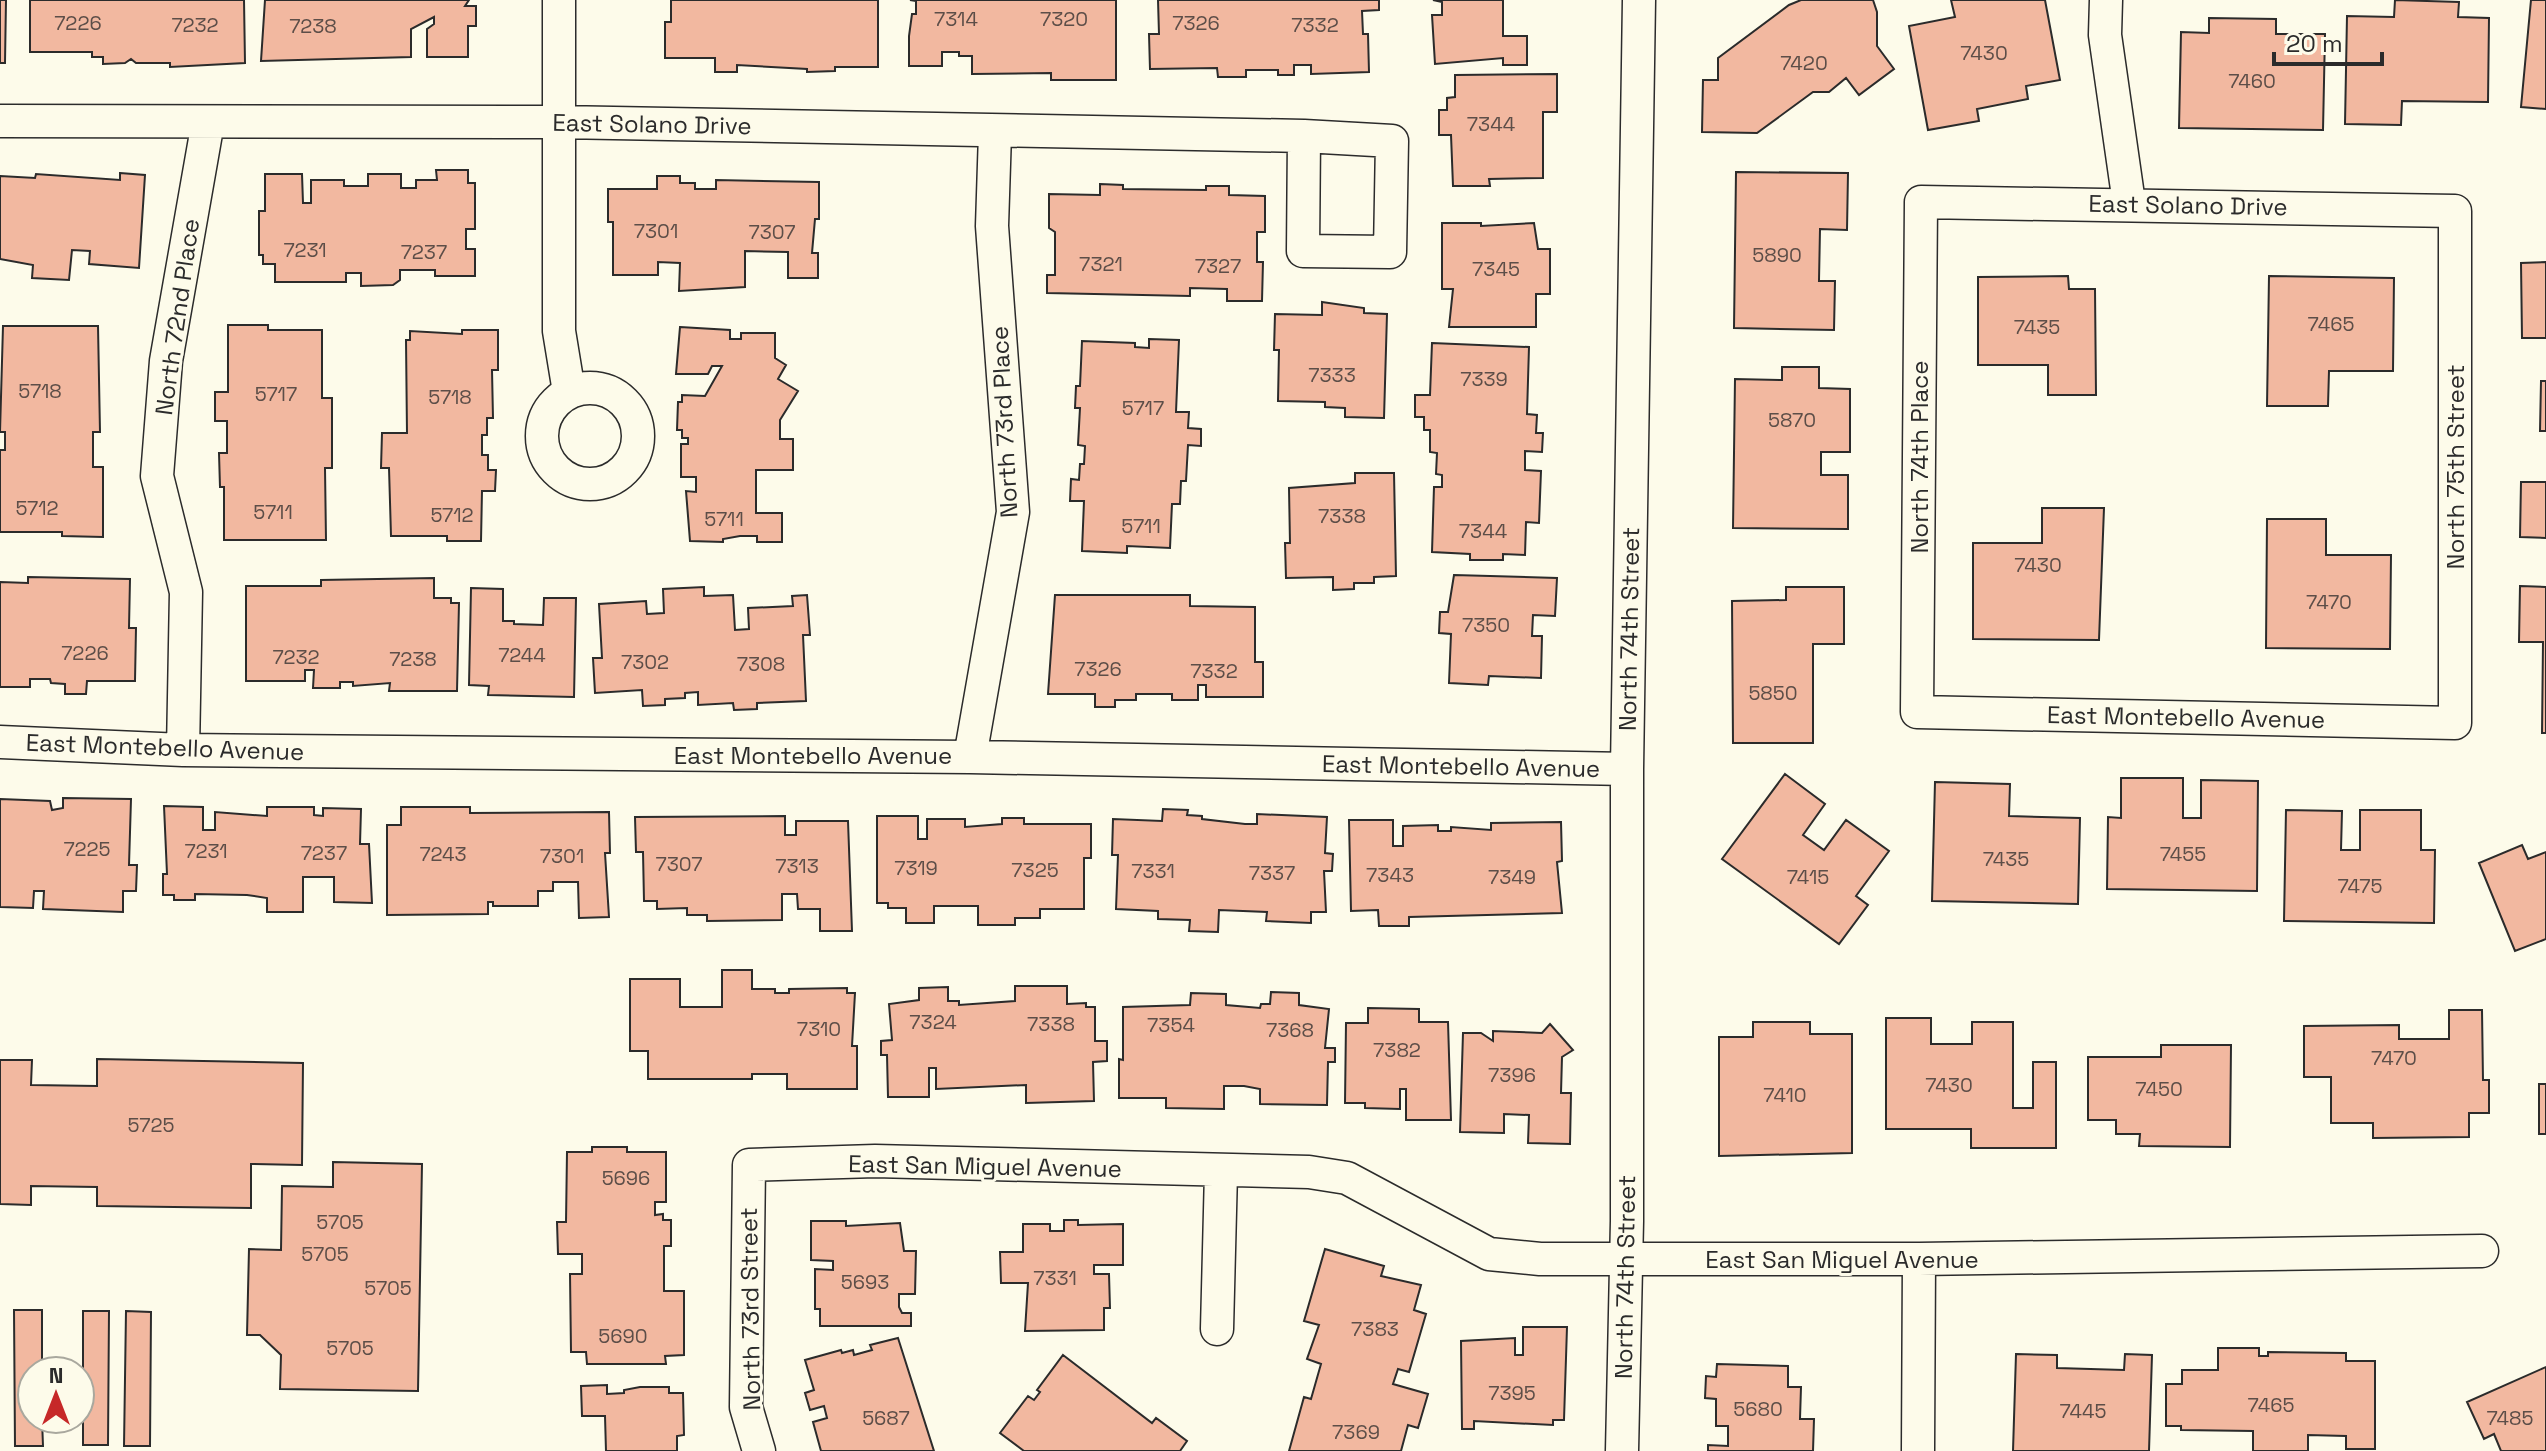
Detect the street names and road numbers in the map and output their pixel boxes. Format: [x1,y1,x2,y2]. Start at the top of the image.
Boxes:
street label: East Solano Drive [552,107,752,141]
street label: East Solano Drive [2088,188,2288,222]
street label: North 72nd Place [148,217,206,417]
street label: North 73rd Place [983,325,1025,519]
street label: North 74th Place [1904,360,1935,554]
street label: North 75th Street [2440,365,2471,569]
street label: North 74th Street [1612,527,1646,731]
street label: East Montebello Avenue [2047,699,2325,735]
street label: East Montebello Avenue [25,727,305,767]
street label: East Montebello Avenue [674,740,952,771]
street label: East Montebello Avenue [1322,748,1600,784]
street label: East San Miguel Avenue [848,1148,1122,1184]
street label: North 74th Street [1608,1175,1642,1379]
street label: North 73rd Street [733,1207,767,1411]
street label: East San Miguel Avenue [1705,1244,1979,1275]

